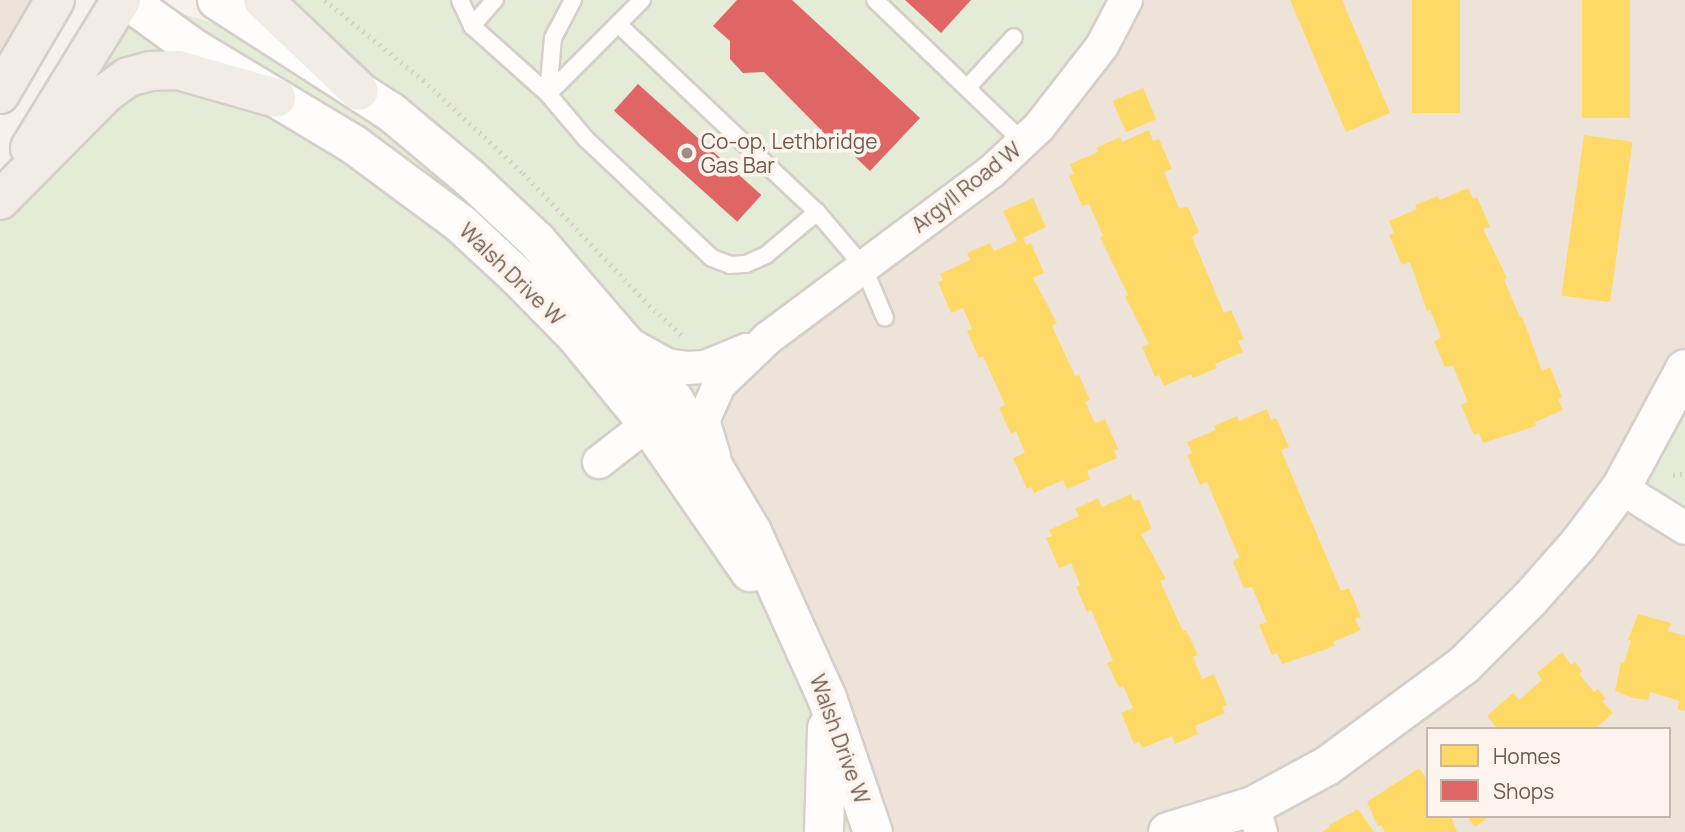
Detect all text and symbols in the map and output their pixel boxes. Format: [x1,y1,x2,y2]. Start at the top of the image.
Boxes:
place label: Co-op, Lethbridge Gas Bar [701,128,877,178]
street label: Argyll Road W [906,137,1026,237]
marker: Co-op, Lethbridge Gas Bar [679,145,695,161]
street label: Walsh Drive W [454,218,570,330]
street label: Walsh Drive W [805,671,875,807]
legend [1426,727,1671,818]
text: Homes [1493,742,1561,770]
text: Shops [1493,777,1554,805]

